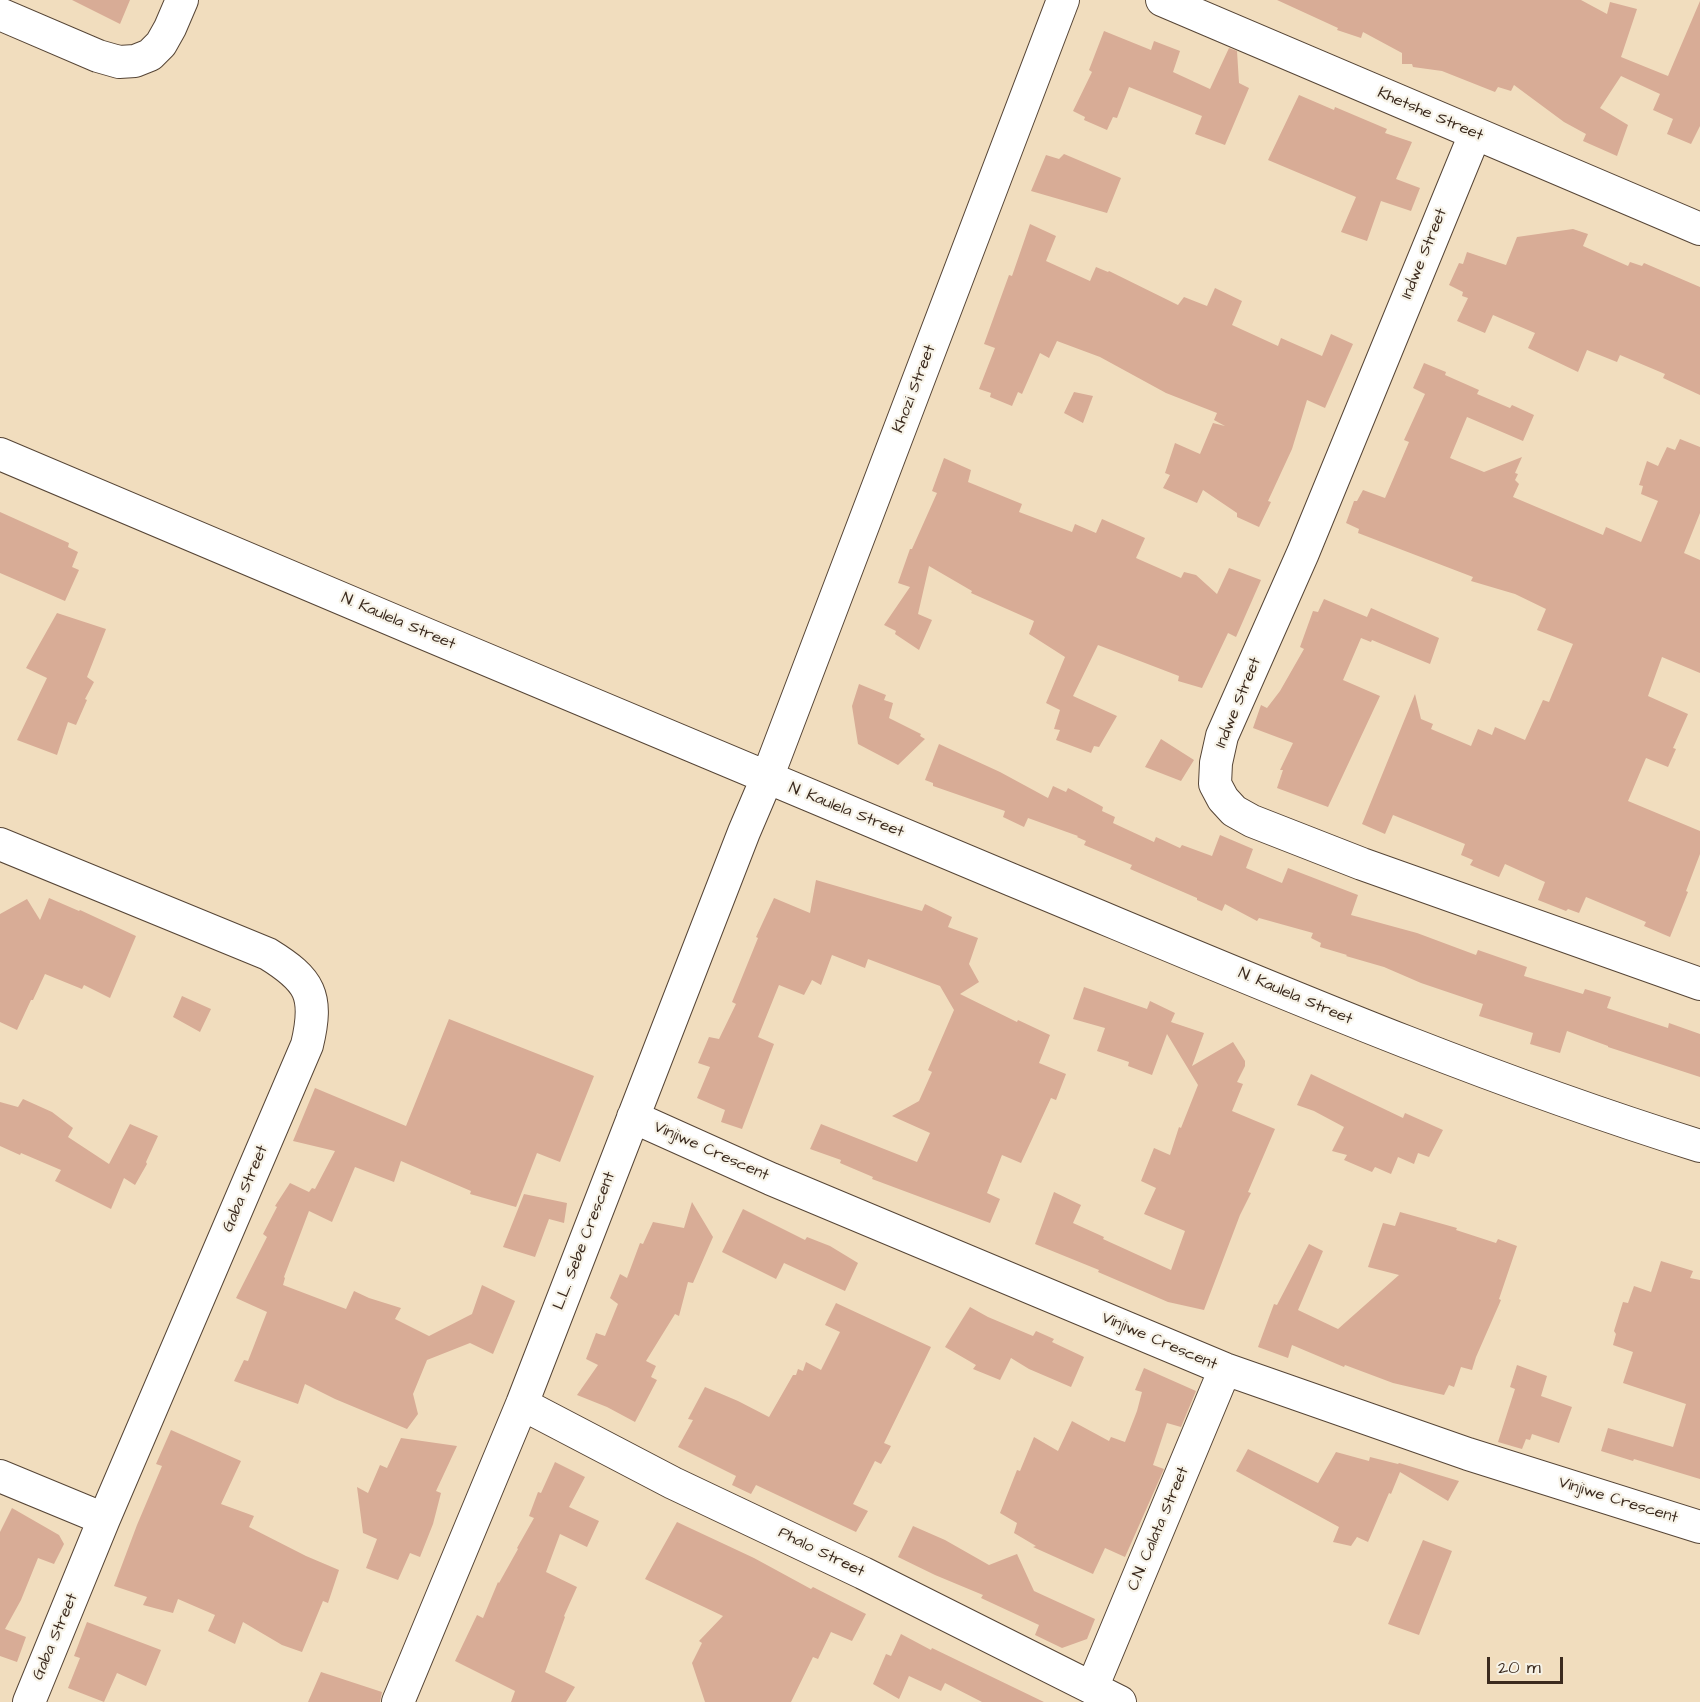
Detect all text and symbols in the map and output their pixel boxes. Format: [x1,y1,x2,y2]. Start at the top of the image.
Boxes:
street label: Khetshe Street [1374,84,1486,146]
street label: Indwe Street [1398,206,1452,302]
street label: Khozi Street [889,342,941,436]
street label: N. Kaulela Street [338,589,458,655]
street label: Indwe Street [1212,655,1266,751]
street label: N. Kaulela Street [786,779,906,843]
street label: N. Kaulela Street [1235,964,1355,1030]
street label: Vinjiwe Crescent [651,1118,771,1186]
street label: Gaba Street [219,1143,273,1235]
street label: L.L. Sebe Crescent [550,1169,620,1313]
street label: Vinjiwe Crescent [1098,1309,1220,1375]
street label: C.N. Calata Street [1124,1464,1194,1594]
street label: Vinjiwe Crescent [1556,1474,1680,1528]
street label: Phalo Street [775,1524,867,1582]
street label: Gaba Street [29,1591,83,1683]
scale bar [1490,1645,1566,1683]
text: 20 m [1498,1655,1541,1680]

